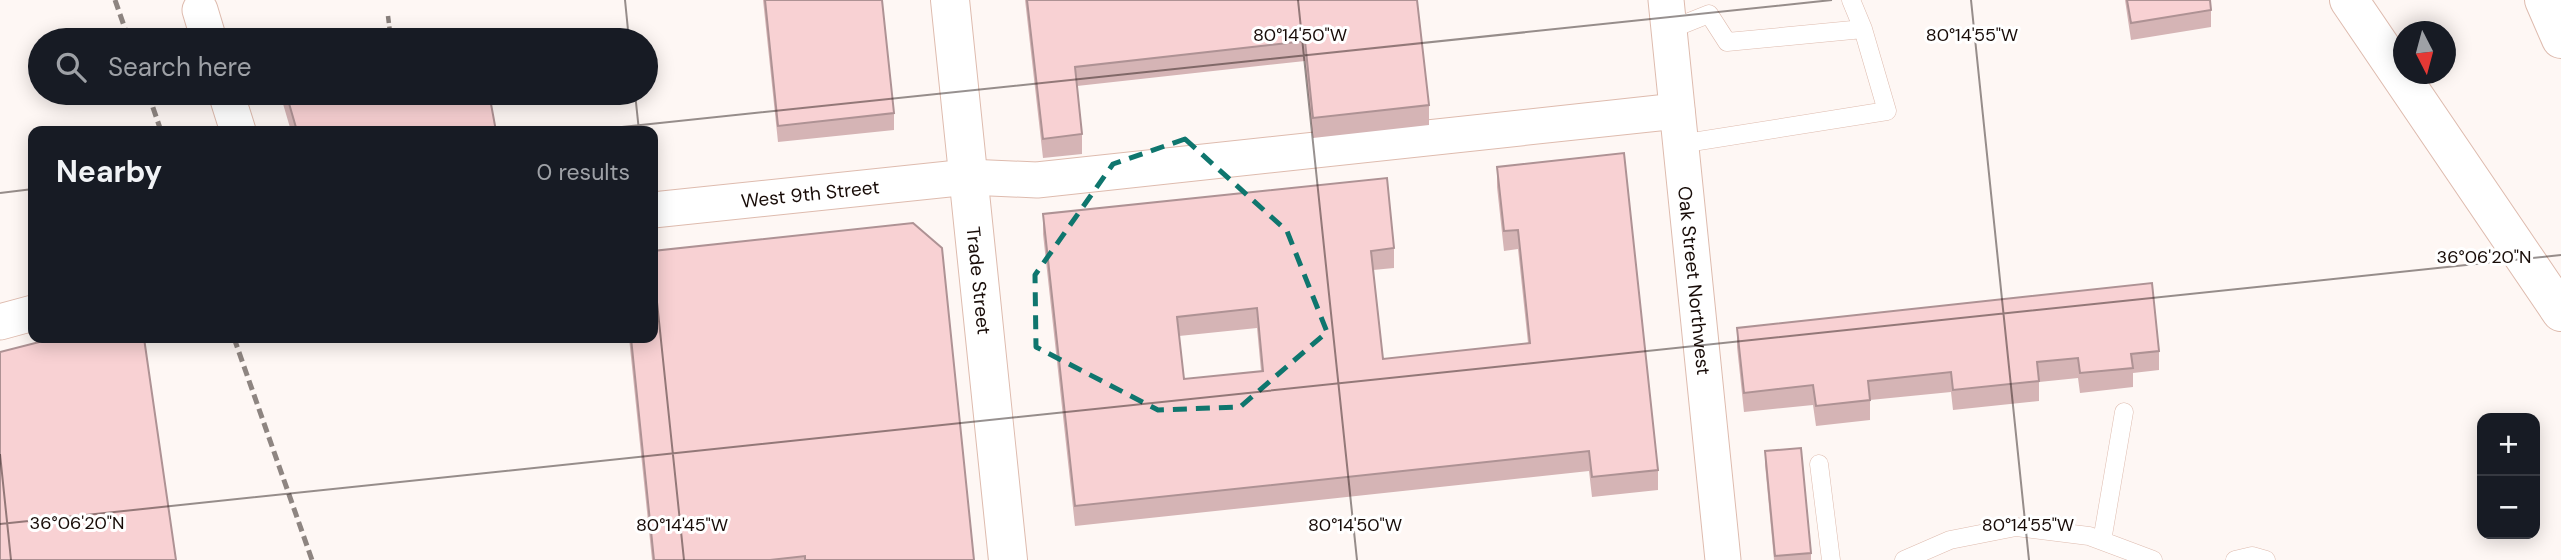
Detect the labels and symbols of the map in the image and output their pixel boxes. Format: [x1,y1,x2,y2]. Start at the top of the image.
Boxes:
north arrow [2393,21,2456,84]
text: 80°14'50"W [1253,23,1347,47]
text: 80°14'55"W [1926,23,2018,47]
street label: West 9th Street [740,174,881,213]
street label: Oak Street Northwest [1672,185,1717,376]
street label: Trade Street [961,225,997,336]
text: 36°06'20"N [2437,245,2531,269]
text: 36°06'20"N [30,511,124,535]
text: 80°14'45"W [636,513,728,537]
text: 80°14'50"W [1308,513,1402,537]
text: 80°14'55"W [1982,513,2074,537]

